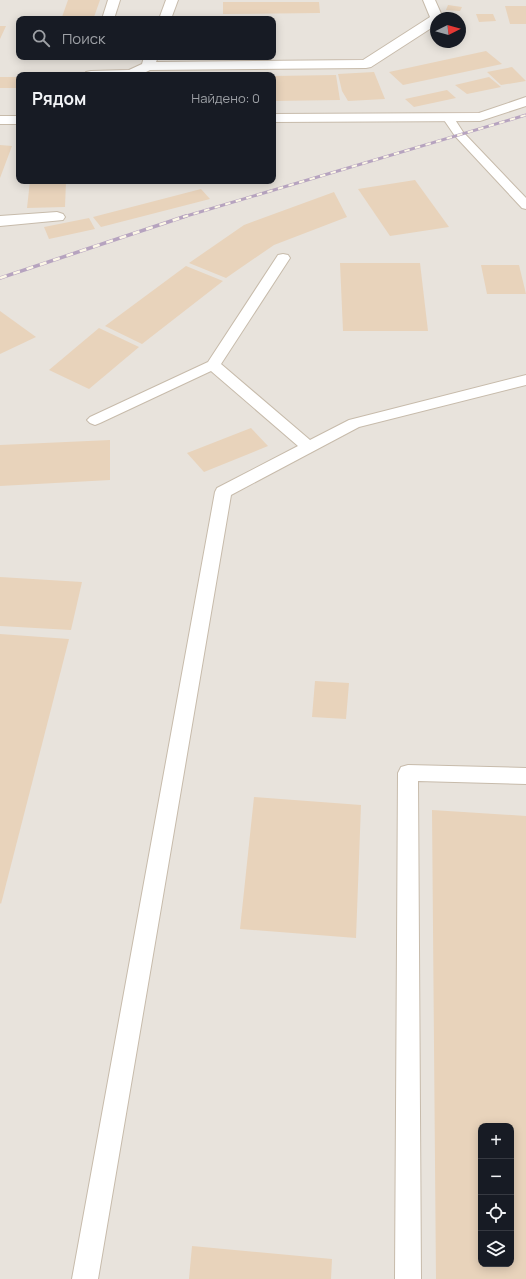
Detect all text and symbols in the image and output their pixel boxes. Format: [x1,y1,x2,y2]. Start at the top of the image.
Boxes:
north arrow [430,12,466,48]
search box [16,16,276,60]
icon: search [30,27,52,49]
text: Поиск [62,28,106,49]
text: Рядом [32,87,86,110]
text: Найдено: 0 [191,89,260,107]
map controls [478,1123,514,1267]
button: + [478,1123,514,1159]
button: − [478,1159,514,1195]
button: locate [478,1195,514,1231]
button: layers [478,1231,514,1267]

